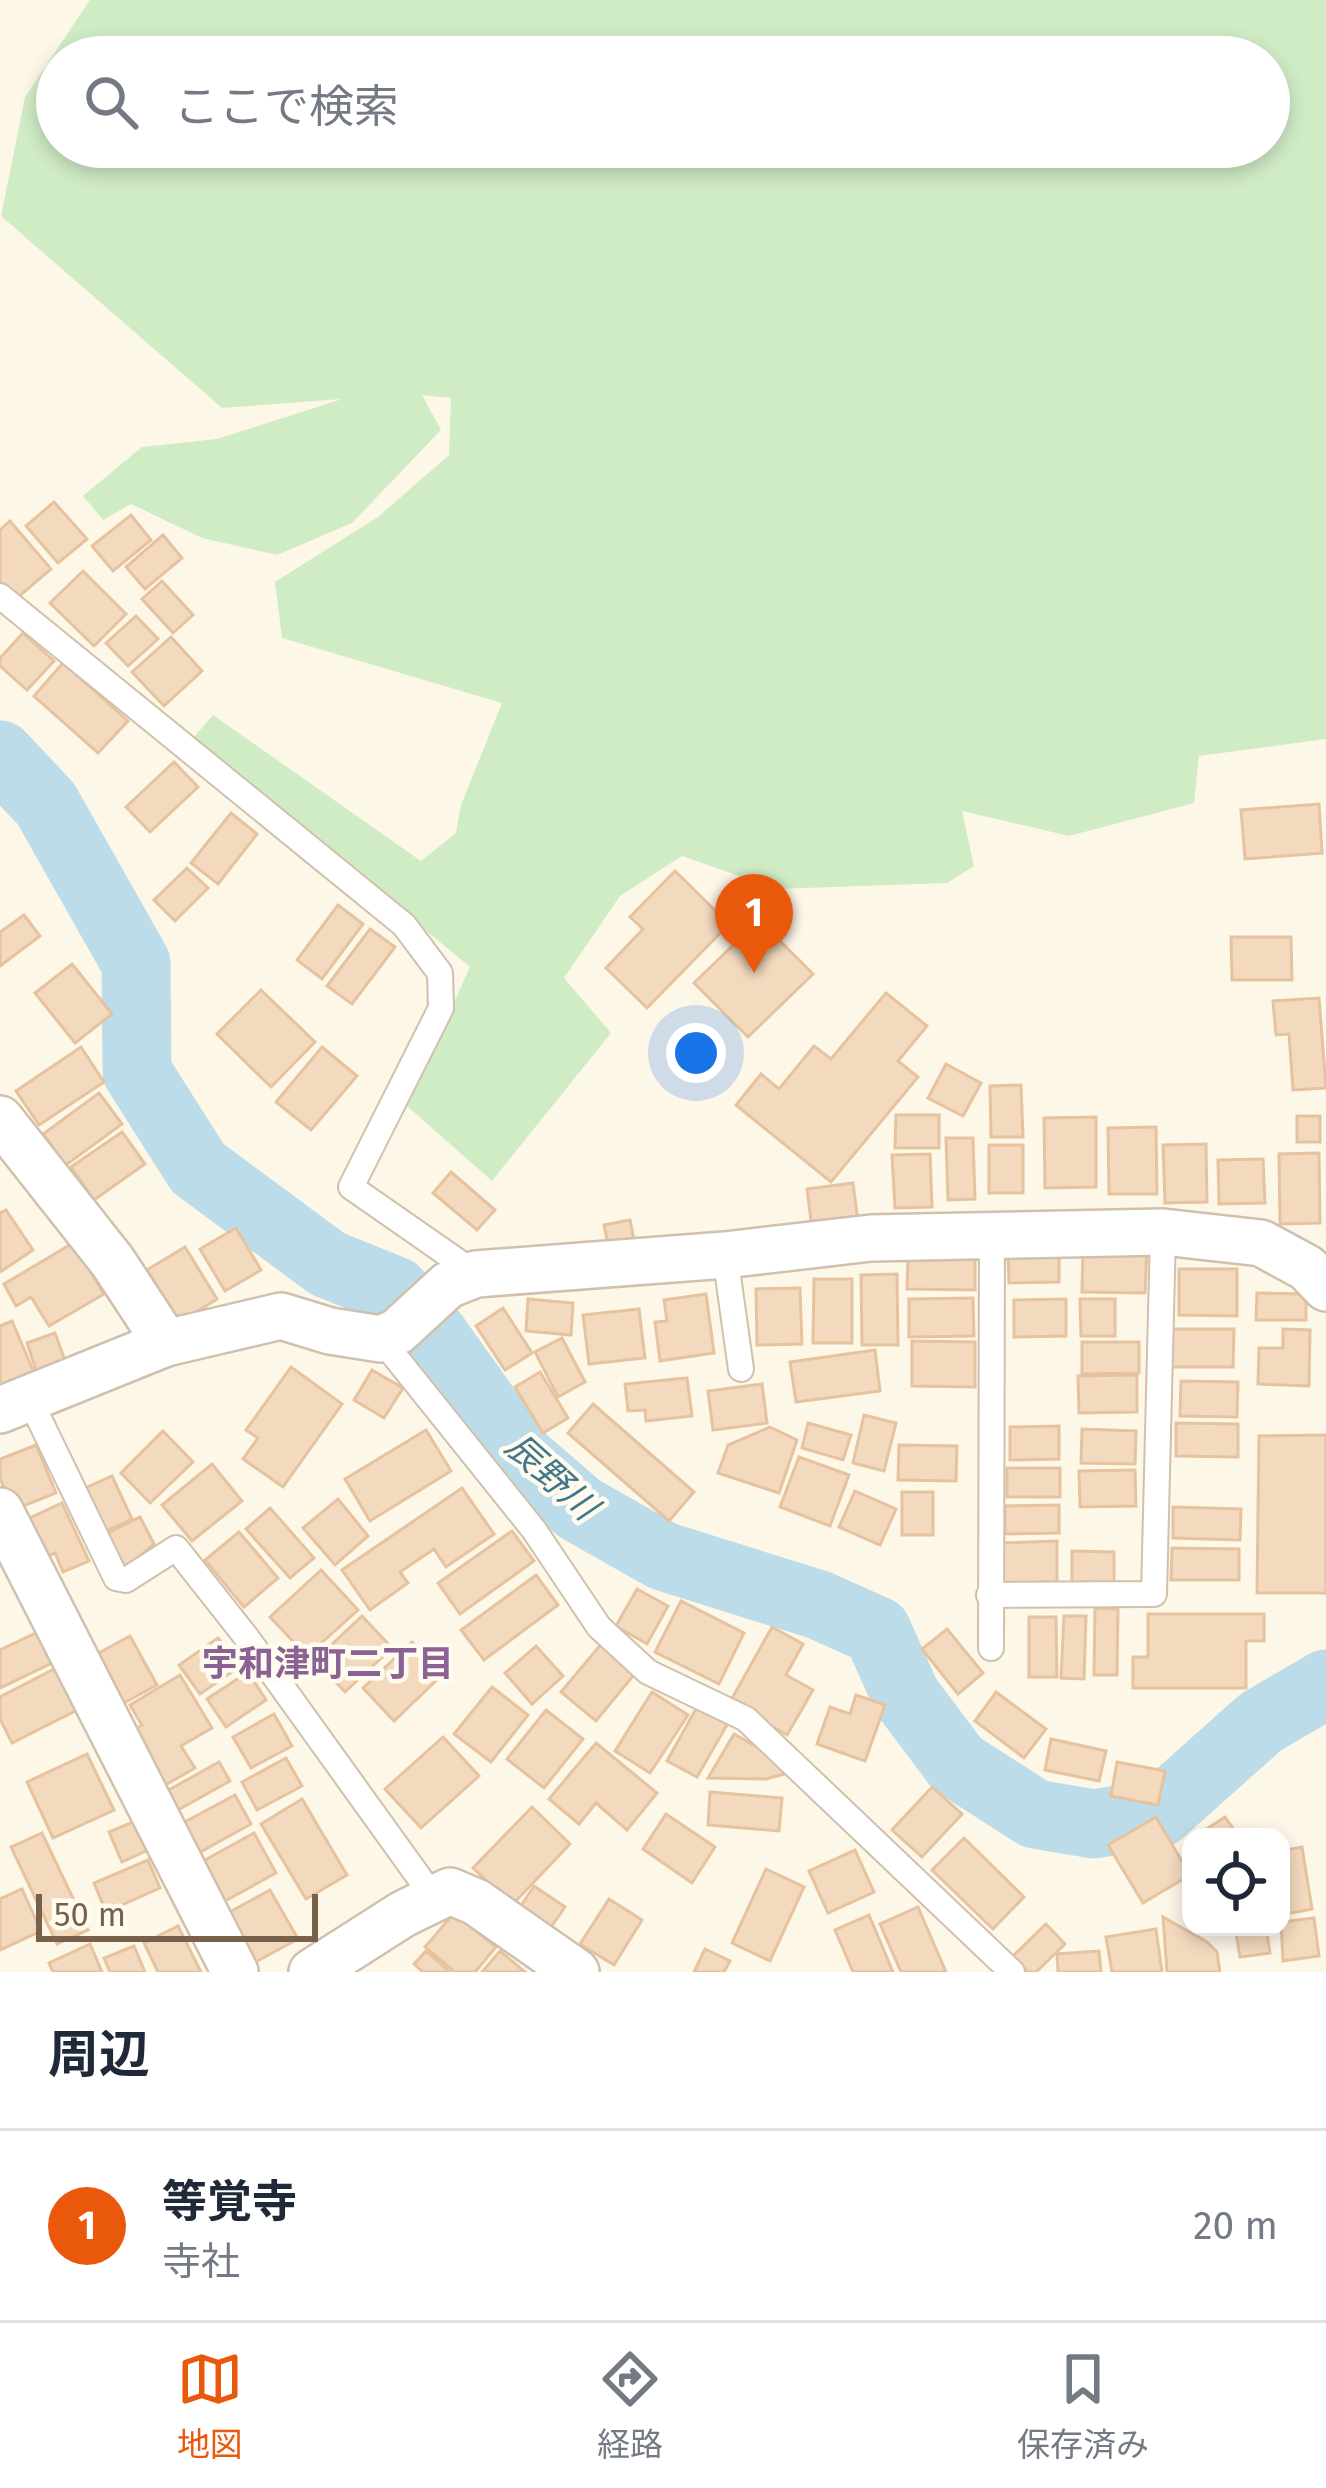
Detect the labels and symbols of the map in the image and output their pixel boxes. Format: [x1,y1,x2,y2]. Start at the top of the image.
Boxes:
pin: 1 [715,874,793,973]
your location [666,1023,726,1083]
water label: 辰野川 [496,1424,609,1532]
district label: 宇和津町二丁目 [202,1642,454,1686]
scale bar [36,1888,318,1941]

